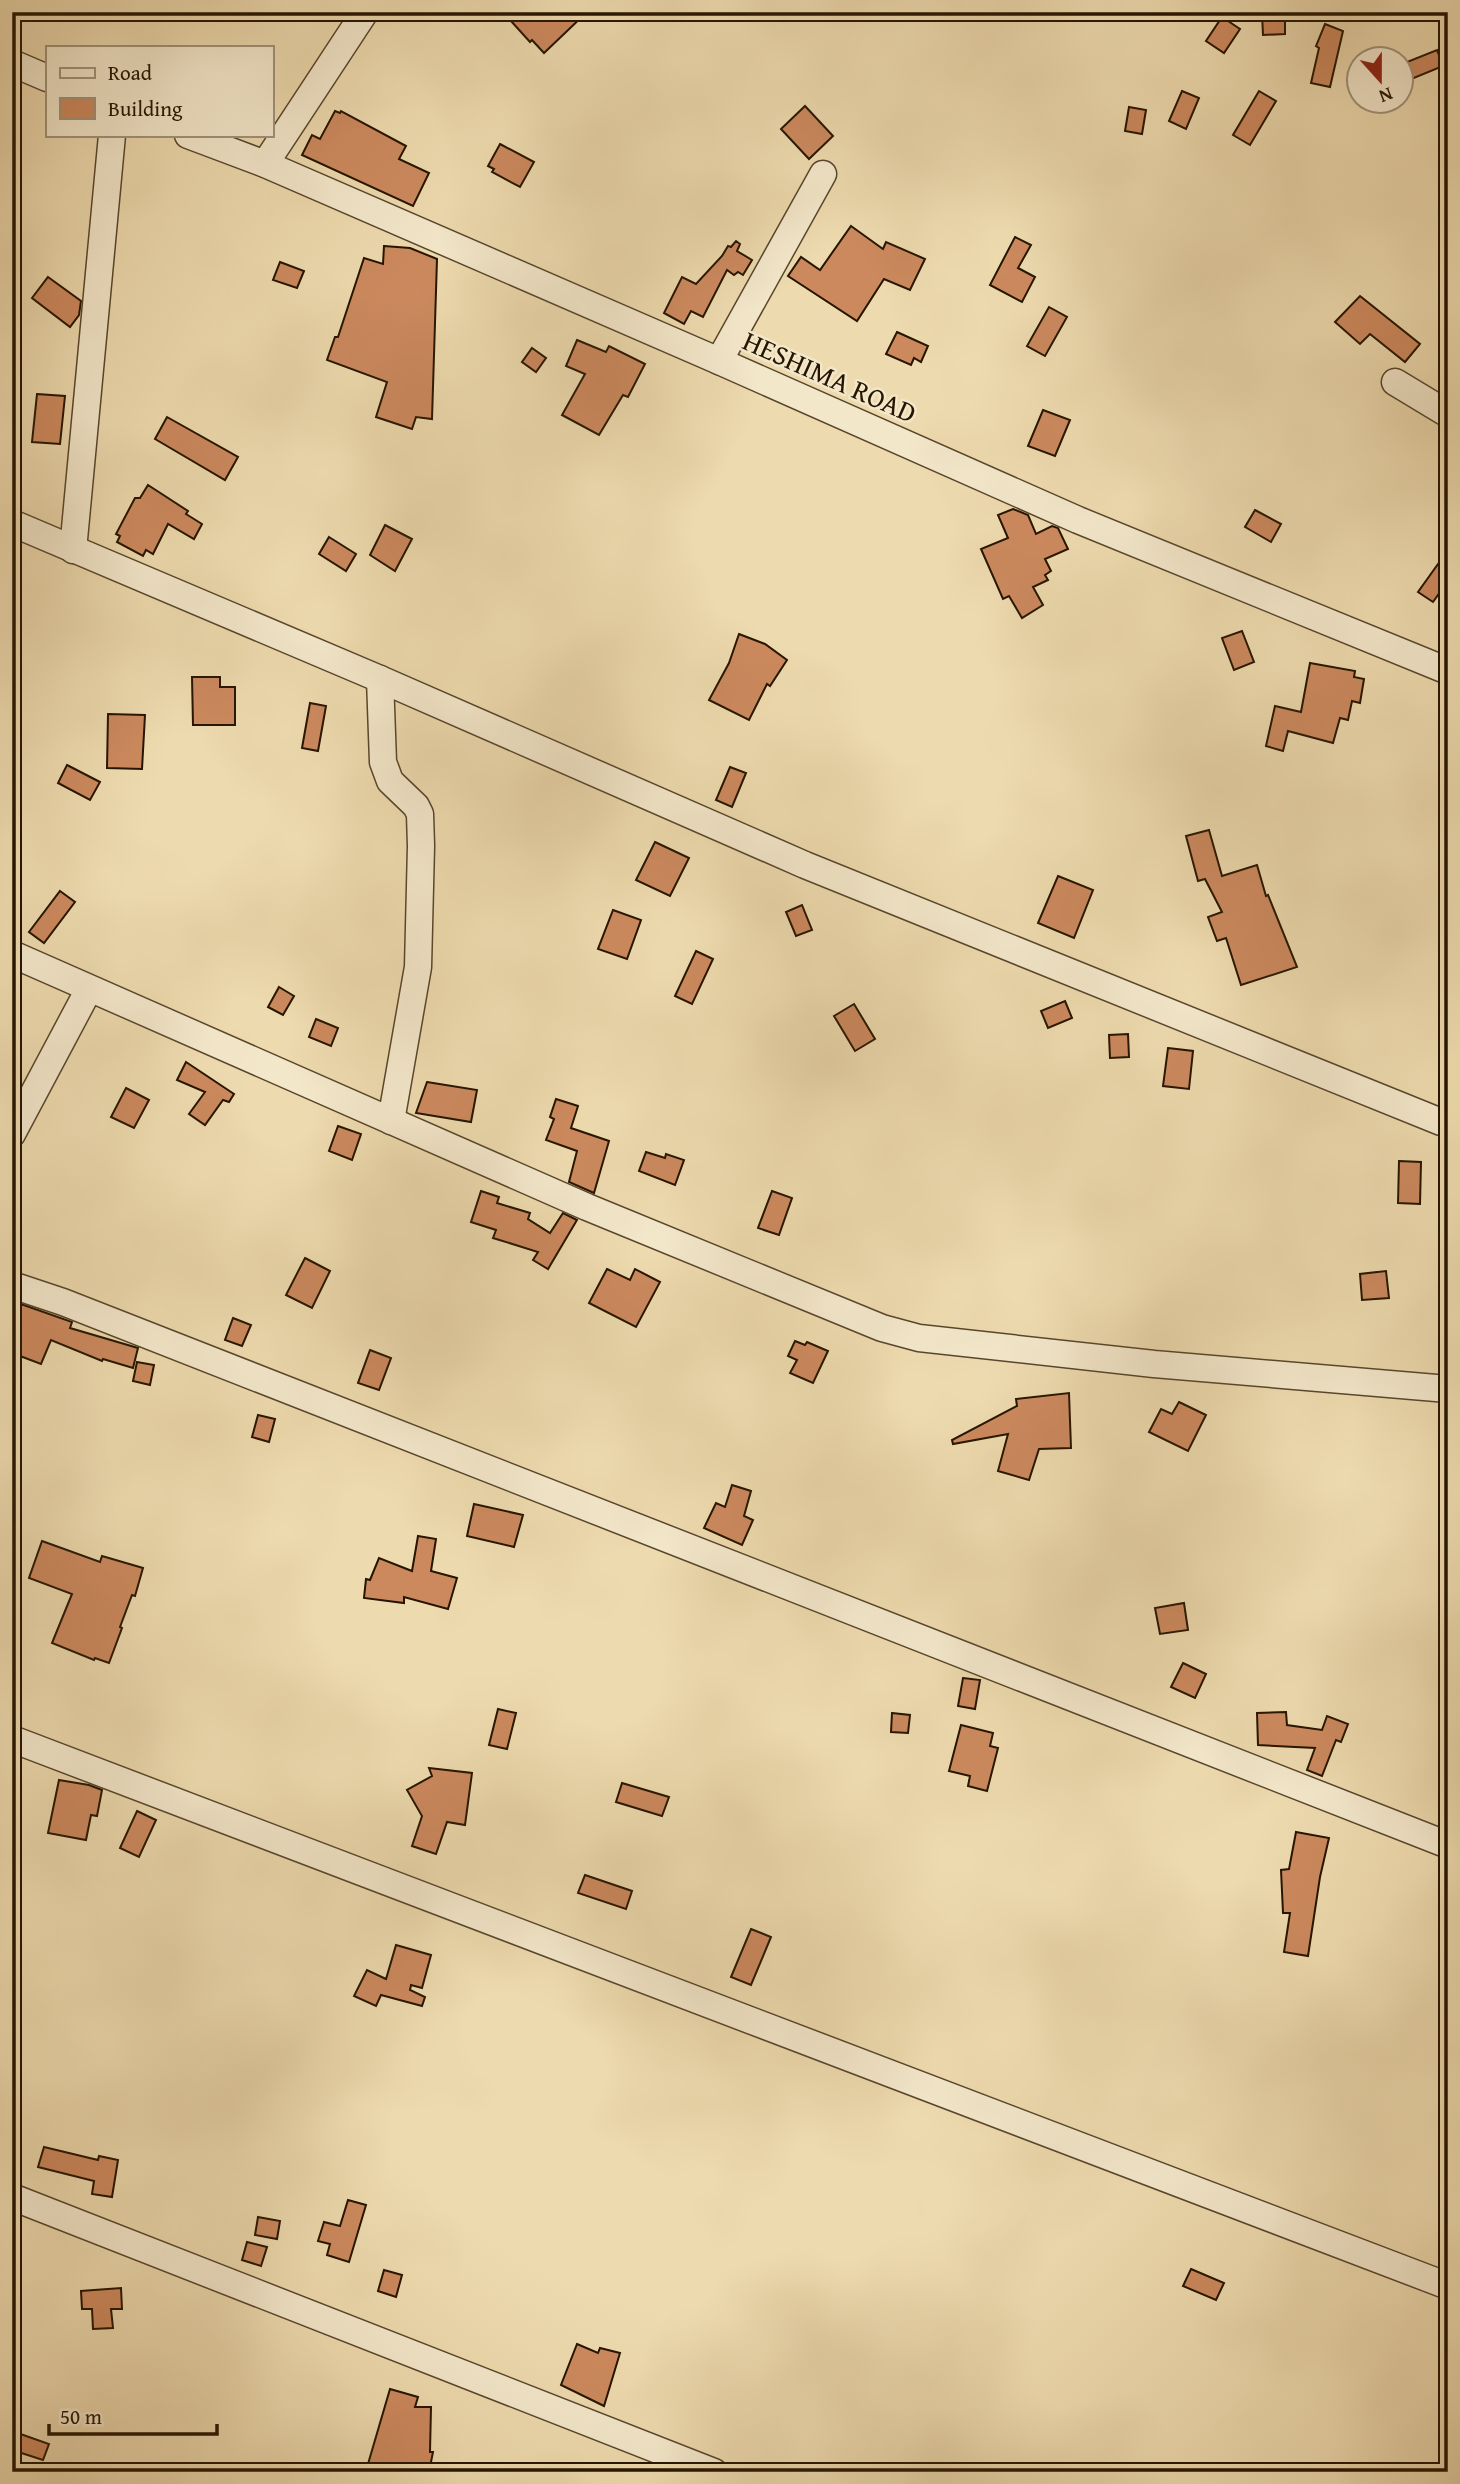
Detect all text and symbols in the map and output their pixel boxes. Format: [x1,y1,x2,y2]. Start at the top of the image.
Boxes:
legend [46,46,273,136]
north arrow [1344,46,1414,116]
text: Road [108,57,153,88]
text: N [1375,81,1397,111]
text: Building [108,93,183,124]
street label: HESHIMA ROAD [737,319,923,433]
scale bar [49,2393,217,2437]
text: 50 m [60,2401,102,2432]

